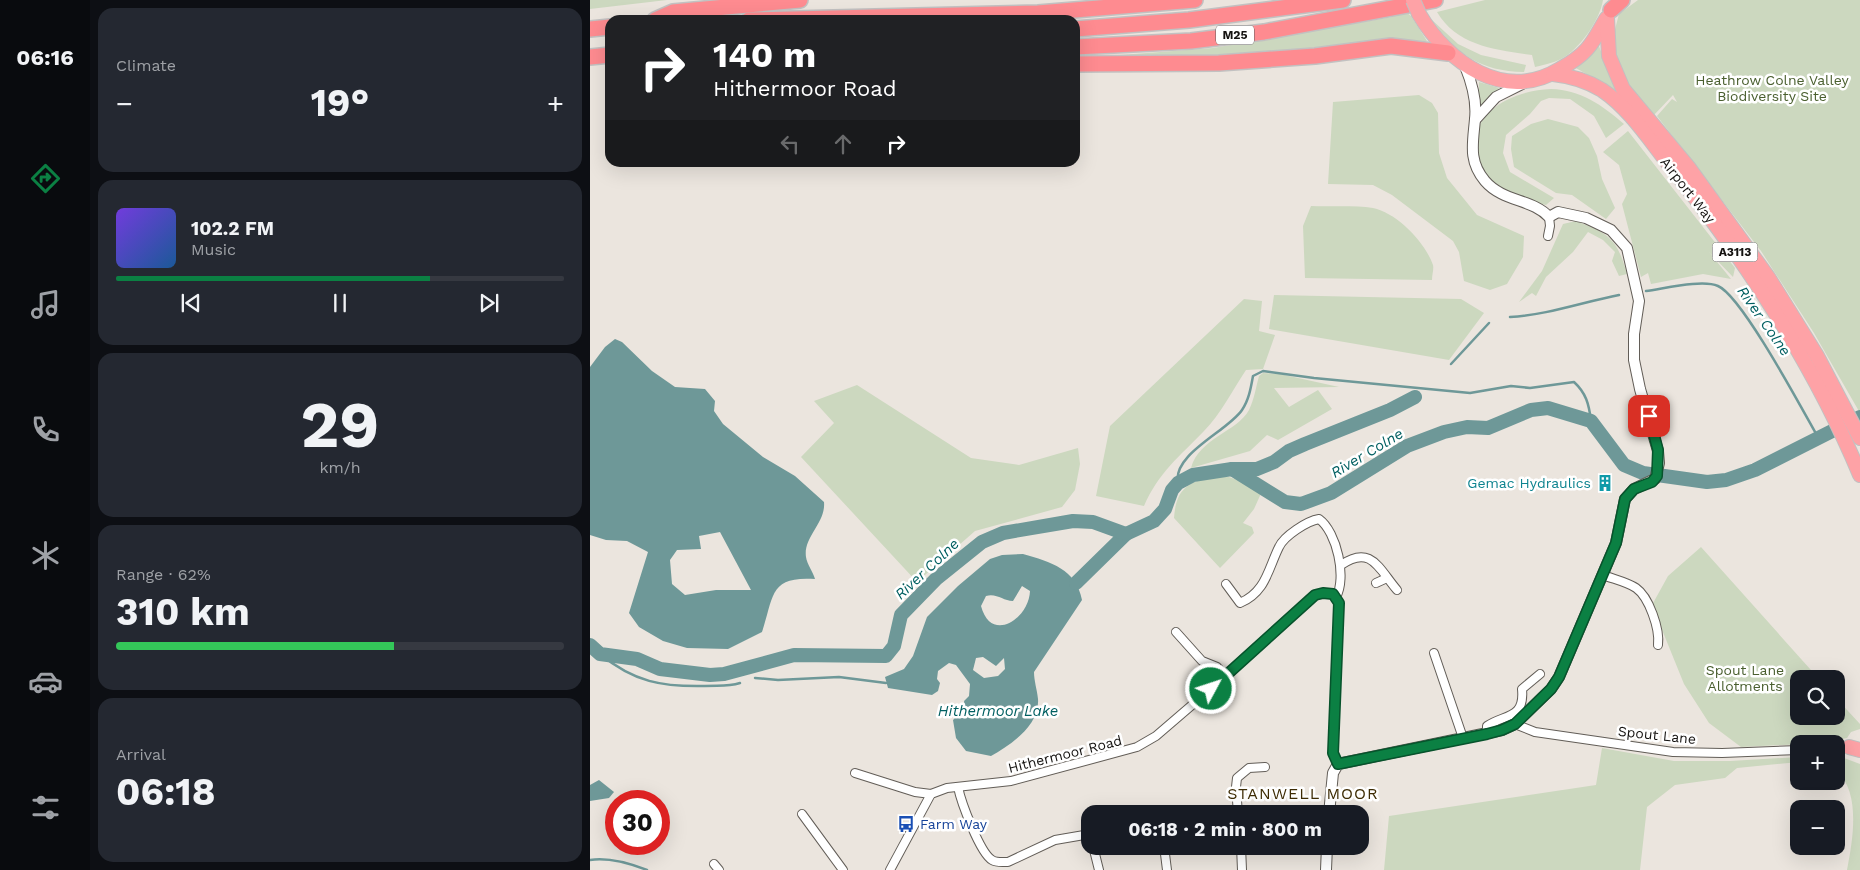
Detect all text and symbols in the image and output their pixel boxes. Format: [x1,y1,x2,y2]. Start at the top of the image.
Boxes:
road number: M25 [1216,26,1254,44]
text: 140 m [713,34,816,76]
icon: right [630,35,695,100]
text: 06:16 [16,45,74,70]
text: Climate [116,56,176,75]
park label: Heathrow Colne Valley Biodiversity Site [1695,72,1849,104]
text: Hithermoor Road [713,76,897,101]
text: 19° [311,81,369,125]
text: − [116,87,133,120]
text: + [547,87,564,120]
icon: left [776,130,804,158]
icon: ahead [829,130,857,158]
icon: right [882,130,910,158]
street label: Airport Way [1657,154,1719,227]
icon: directions [28,161,63,196]
text: 102.2 FM [191,217,274,240]
text: Music [191,240,236,259]
road number: A3113 [1712,242,1758,262]
water label: River Colne [1733,283,1795,359]
icon: music [28,287,63,322]
icon: previous [177,289,205,317]
icon: pause [326,289,354,317]
icon: next [475,289,503,317]
text: 29 [301,387,379,463]
pin [1628,395,1670,437]
icon: arrive [1635,402,1663,430]
icon: phone [28,412,63,447]
water label: River Colne [1328,424,1406,482]
text: km/h [319,458,361,477]
building icon: Gemac Hydraulics [1595,473,1615,493]
place label: Gemac Hydraulics [1467,475,1591,491]
water label: River Colne [891,535,963,603]
icon: climate [28,538,63,573]
text: Range · 62% [116,565,211,584]
text: 310 km [116,590,250,634]
position arrow [1184,662,1236,714]
park label: Spout Lane Allotments [1706,662,1784,694]
icon: car [28,664,63,699]
map controls [1790,670,1845,855]
button: search [1790,670,1845,725]
water label: Hithermoor Lake [938,702,1058,720]
street label: Spout Lane [1617,723,1697,747]
street label: Hithermoor Road [1006,732,1124,776]
button: + [1790,735,1845,790]
text: Arrival [116,745,166,764]
text: 06:18 [116,770,216,814]
district label: STANWELL MOOR [1227,784,1379,803]
icon: filters [28,790,63,825]
speed limit sign: 30 [605,790,670,855]
button: − [1790,800,1845,855]
bus stop icon: Farm Way [896,814,916,834]
place label: Farm Way [920,816,988,832]
text: 06:18 · 2 min · 800 m [1128,818,1322,841]

